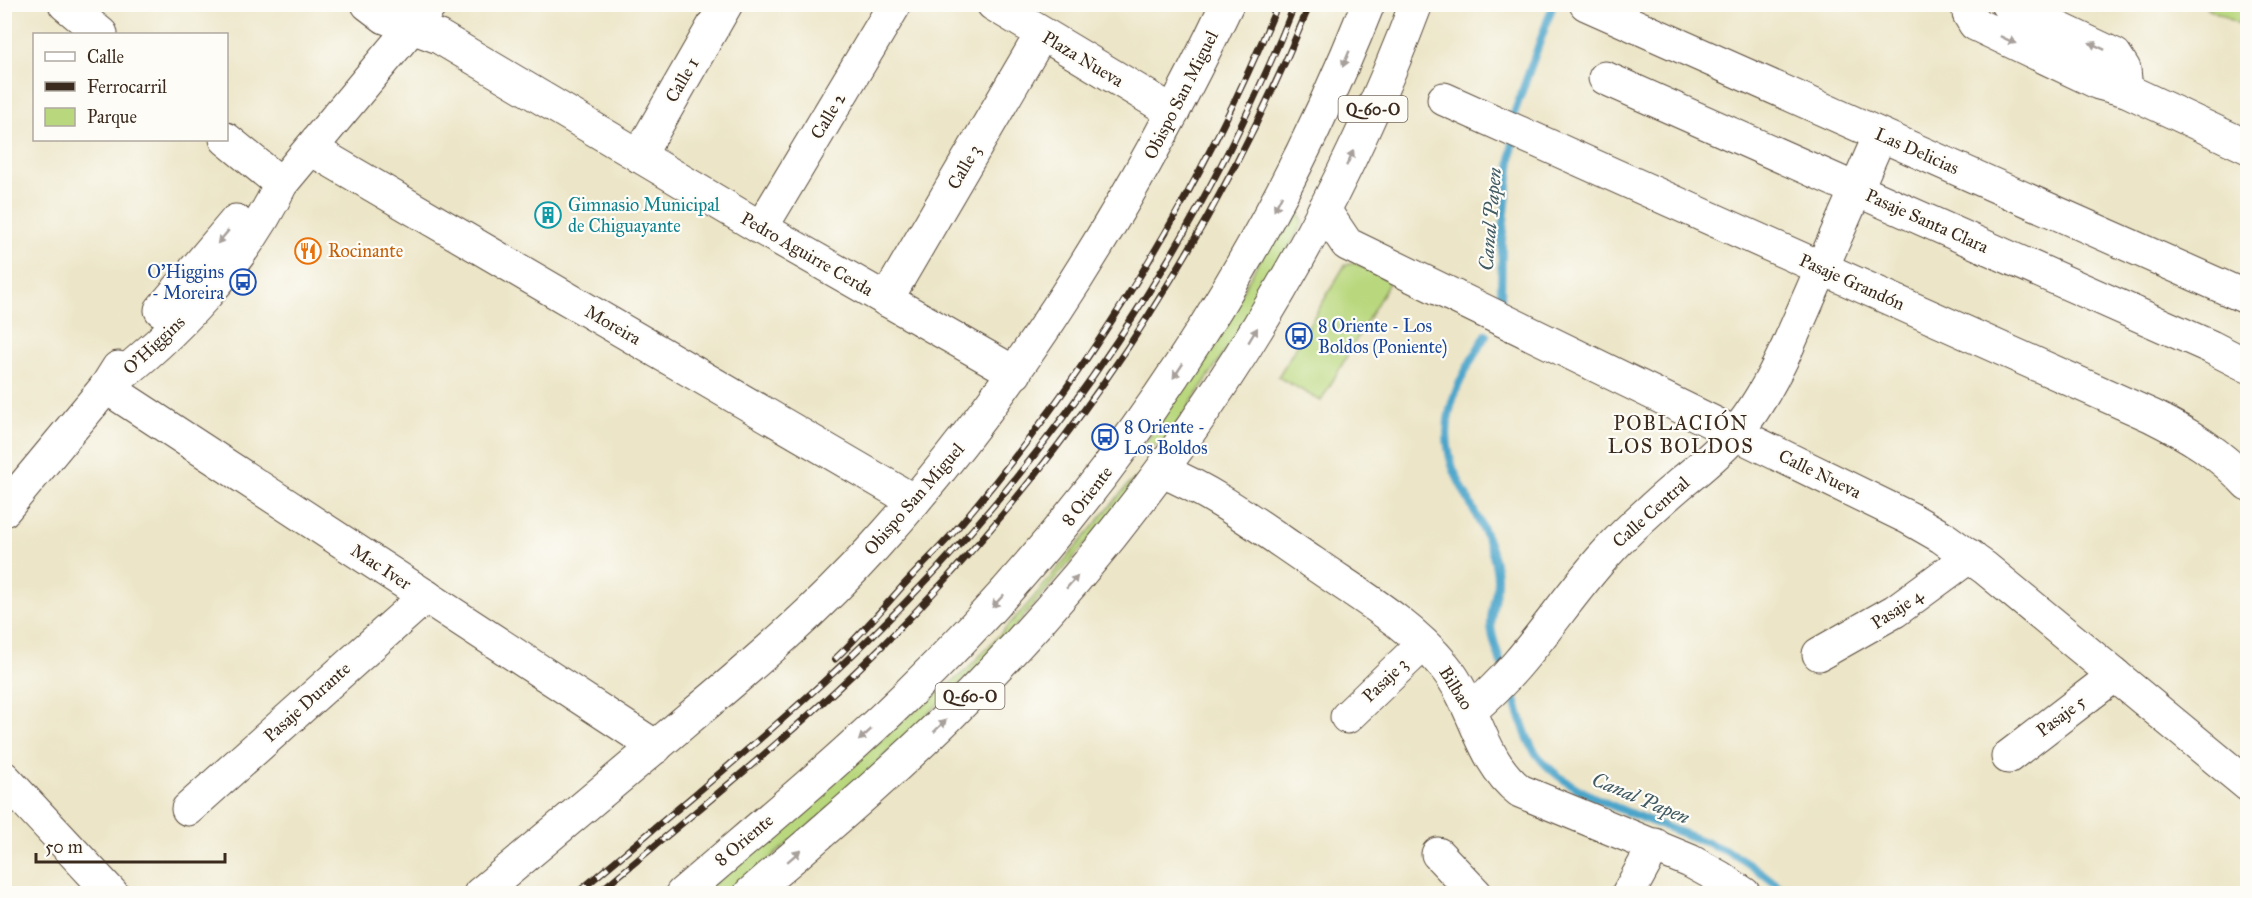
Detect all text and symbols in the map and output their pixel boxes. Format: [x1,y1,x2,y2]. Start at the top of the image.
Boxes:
street label: Plaza Nueva [1038,26,1128,92]
street label: Obispo San Miguel [1139,27,1224,164]
legend [33,33,228,141]
one-way arrow [2000,36,2017,45]
one-way arrow [2089,41,2106,50]
text: Calle [87,46,124,68]
one-way arrow [1341,50,1351,68]
street label: Calle 1 [660,54,704,106]
text: Ferrocarril [87,76,167,98]
street label: Calle 2 [806,89,850,143]
road number: Q-60-O [1338,96,1408,122]
text: Parque [87,106,137,129]
street label: Las Delicias [1872,123,1962,179]
street label: Calle 3 [942,141,986,193]
one-way arrow [1344,149,1354,167]
water label: Canal Papen [1474,166,1508,272]
street label: Pasaje Santa Clara [1862,184,1992,258]
place label: Gimnasio Municipal de Chiguayante [568,194,720,238]
one-way arrow [1273,195,1282,212]
building icon: Gimnasio Municipal de Chiguayante [533,200,563,230]
street label: Pedro Aguirre Cerda [736,207,877,302]
one-way arrow [216,229,229,245]
restaurant icon: Rocinante [293,236,323,266]
place label: Rocinante [328,240,403,262]
street label: Pasaje Grandón [1796,249,1908,315]
place label: O'Higgins - Moreira [147,261,224,304]
bus stop icon: O'Higgins - Moreira [228,267,258,297]
street label: Moreira [581,300,645,350]
street label: O'Higgins [118,311,190,380]
place label: 8 Oriente - Los Boldos (Poniente) [1318,315,1447,359]
bus stop icon: 8 Oriente - Los Boldos (Poniente) [1284,321,1314,351]
one-way arrow [1247,327,1258,343]
one-way arrow [1172,362,1184,378]
district label: POBLACIÓN LOS BOLDOS [1608,409,1754,458]
place label: 8 Oriente - Los Boldos [1124,416,1208,459]
bus stop icon: 8 Oriente - Los Boldos [1090,422,1120,452]
street label: Obispo San Miguel [859,438,970,560]
street label: Calle Nueva [1775,445,1865,504]
street label: 8 Oriente [1057,462,1117,530]
street label: Calle Central [1608,472,1694,552]
street label: Mac Iver [347,539,416,595]
one-way arrow [1065,575,1078,590]
street label: Pasaje 4 [1867,584,1928,634]
one-way arrow [991,593,1005,608]
street label: Pasaje 3 [1358,653,1412,707]
street label: Pasaje Durante [259,657,355,747]
street label: Bilbao [1434,662,1478,714]
road number: Q-60-O [936,683,1004,709]
street label: Pasaje 5 [2032,690,2090,742]
one-way arrow [932,719,946,733]
one-way arrow [858,728,873,741]
water label: Canal Papen [1588,767,1694,830]
street label: 8 Oriente [710,809,778,871]
scale bar [36,826,225,864]
text: 50 m [45,836,83,858]
one-way arrow [786,849,802,862]

